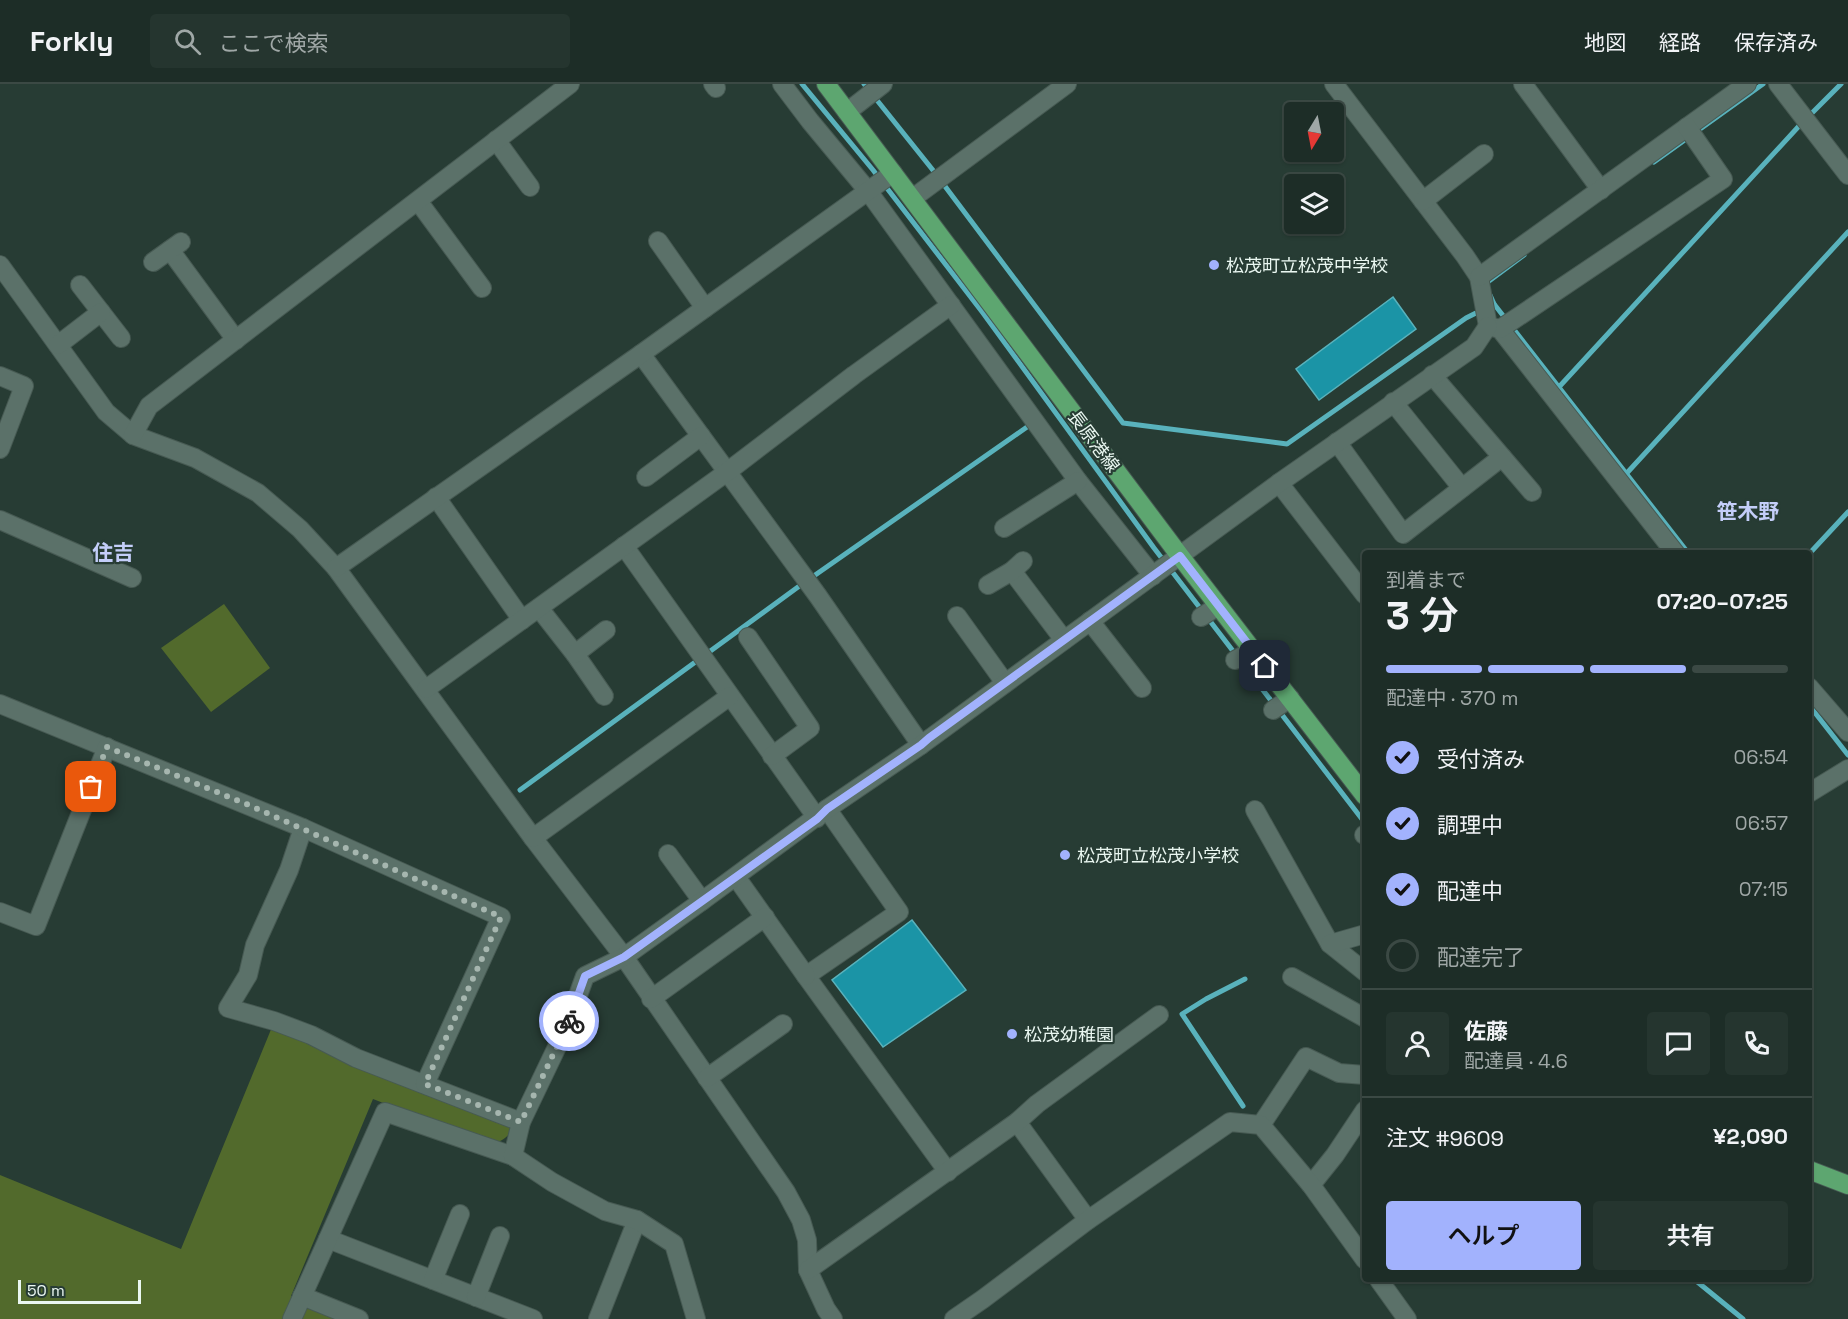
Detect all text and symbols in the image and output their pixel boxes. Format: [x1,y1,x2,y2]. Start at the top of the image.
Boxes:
search box [150,14,570,68]
text: Forkly [30,23,114,59]
icon: search [171,25,204,58]
text: ここで検索 [219,29,329,57]
text: 地図 [1584,29,1626,56]
text: 経路 [1659,29,1701,56]
text: 保存済み [1734,29,1818,56]
north arrow [1284,102,1344,162]
map controls [1284,102,1344,234]
button: layers [1284,174,1344,234]
place label: 松茂町立松茂中学校 [1226,254,1388,277]
marker: 松茂町立松茂中学校 [1207,258,1221,272]
street label: 長原港線 [1063,405,1125,477]
district label: 笹木野 [1717,498,1780,525]
district label: 住吉 [92,539,134,566]
text: 到着まで [1386,567,1466,593]
text: 07:20–07:25 [1656,587,1788,615]
text: 3 分 [1386,591,1459,640]
pin [1239,640,1290,691]
icon: home [1248,649,1281,682]
text: 配達中 · 370 m [1386,685,1518,711]
icon: check [1386,741,1419,774]
text: 06:54 [1733,744,1788,770]
text: 受付済み [1437,745,1525,773]
pin [65,761,116,812]
icon: bag [74,770,107,803]
icon: check [1386,807,1419,840]
text: 06:57 [1735,810,1788,836]
text: 調理中 [1437,811,1503,839]
place label: 松茂町立松茂小学校 [1077,844,1239,867]
marker: 松茂町立松茂小学校 [1058,848,1072,862]
icon: check [1386,873,1419,906]
text: 07:15 [1739,876,1788,902]
text: 配達中 [1437,877,1503,905]
text: 配達完了 [1437,943,1525,971]
courier [539,991,599,1051]
icon: bike [553,1005,586,1038]
button: person [1386,1012,1449,1075]
button: chat [1647,1012,1710,1075]
button: phone [1725,1012,1788,1075]
text: 佐藤 [1464,1017,1508,1045]
place label: 松茂幼稚園 [1024,1023,1114,1046]
marker: 松茂幼稚園 [1005,1027,1019,1041]
text: 配達員 · 4.6 [1464,1048,1568,1074]
text: ¥2,090 [1713,1122,1788,1150]
text: 注文 #9609 [1386,1124,1504,1152]
button: ヘルプ [1386,1201,1581,1270]
button: 共有 [1593,1201,1788,1270]
scale bar [18,1277,141,1304]
text: 50 m [27,1280,65,1301]

